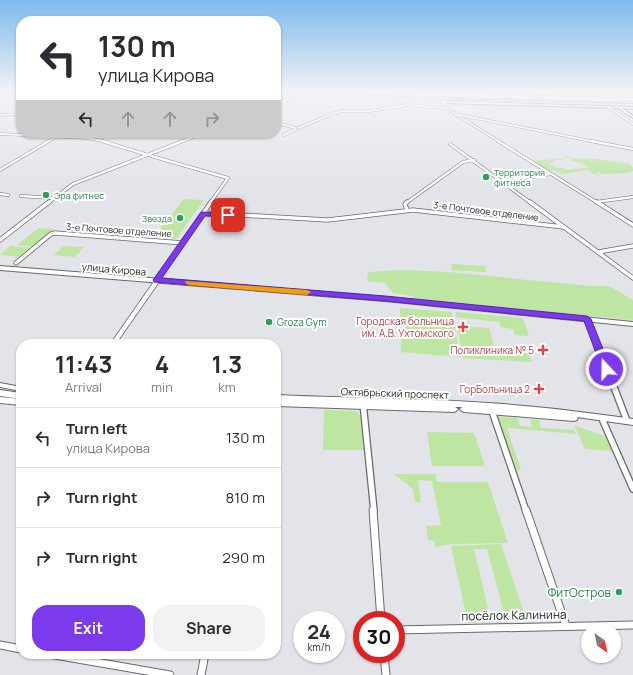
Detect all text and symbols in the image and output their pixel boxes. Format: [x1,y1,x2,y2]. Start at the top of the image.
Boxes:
text: 130 m [98,27,176,65]
icon: left [32,32,84,84]
text: улица Кирова [98,63,214,87]
icon: left [75,108,97,130]
icon: ahead [117,108,139,130]
icon: ahead [159,108,181,130]
icon: right [201,108,223,130]
place label: Территория фитнеса [494,166,545,189]
marker: Территория фитнеса [481,172,491,182]
place label: Эра фитнес [54,189,104,202]
marker: Эра фитнес [41,190,51,200]
pin [211,198,245,232]
street label: 3-е Почтовое отделение [433,198,539,224]
icon: arrive [217,204,239,226]
place label: Звезда [142,212,172,225]
marker: Звезда [175,213,185,223]
street label: 3-е Почтовое отделение [66,220,172,240]
street label: улица Кирова [81,259,147,279]
place label: Городская больница им. А.В. Ухтомского [356,314,454,340]
place label: Groza Gym [277,315,327,329]
marker: Groza Gym [264,317,274,327]
marker: Городская больница им. А.В. Ухтомского [457,321,469,333]
place label: Поликлиника № 5 [450,343,534,357]
marker: Поликлиника № 5 [537,344,549,356]
text: 11:43 [55,347,112,380]
text: 4 [155,347,169,380]
text: 1.3 [212,347,242,380]
position arrow [585,348,627,390]
text: Arrival [65,378,102,396]
text: min [151,378,173,396]
text: km [218,378,236,396]
place label: ГорБольница 2 [460,382,530,396]
marker: ГорБольница 2 [533,383,545,395]
street label: Октябрьский проспект [341,384,449,402]
text: Turn left [66,418,128,439]
icon: left [32,427,54,449]
text: 130 m [226,427,265,448]
text: улица Кирова [66,439,150,457]
icon: right [32,487,54,509]
text: Turn right [66,487,137,508]
text: 810 m [226,487,265,508]
icon: right [32,547,54,569]
text: Turn right [66,547,137,568]
text: 290 m [222,547,265,568]
place label: ФитОстров [548,584,612,601]
marker: ФитОстров [614,587,624,597]
button: Exit [32,605,145,651]
button: Share [153,605,265,651]
street label: посёлок Калинина [461,606,567,624]
speed limit sign: 30 [353,611,405,663]
text: 24 [307,618,331,645]
north arrow [581,623,621,663]
map controls [581,623,621,663]
text: km/h [307,640,331,654]

